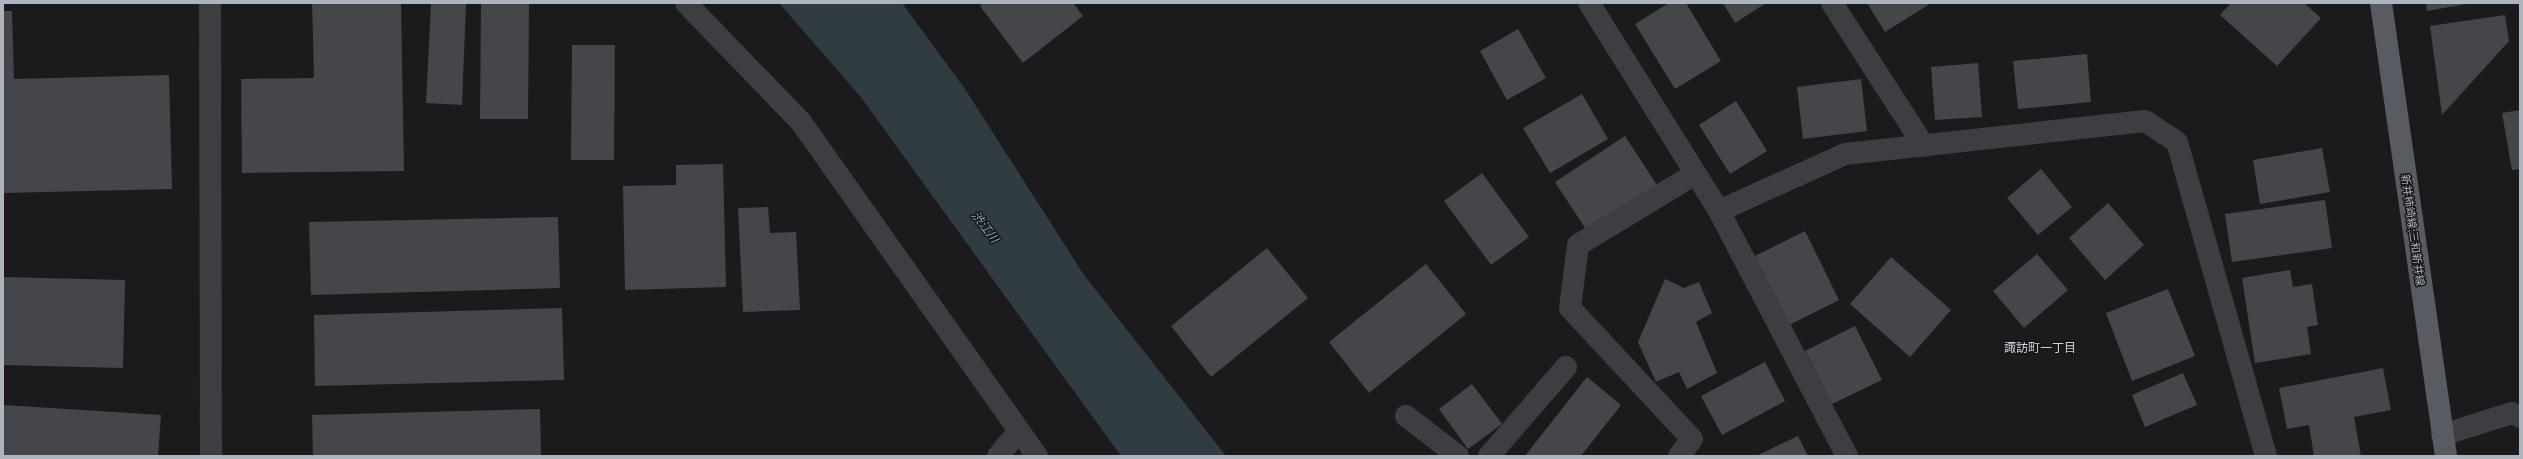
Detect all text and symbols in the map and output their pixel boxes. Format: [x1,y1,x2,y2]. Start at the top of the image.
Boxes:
street label: 新井柿崎線;三和新井線 [2398,173,2428,287]
water label: 渋江川 [968,208,1004,247]
district label: 諏訪町一丁目 [2004,340,2076,355]

